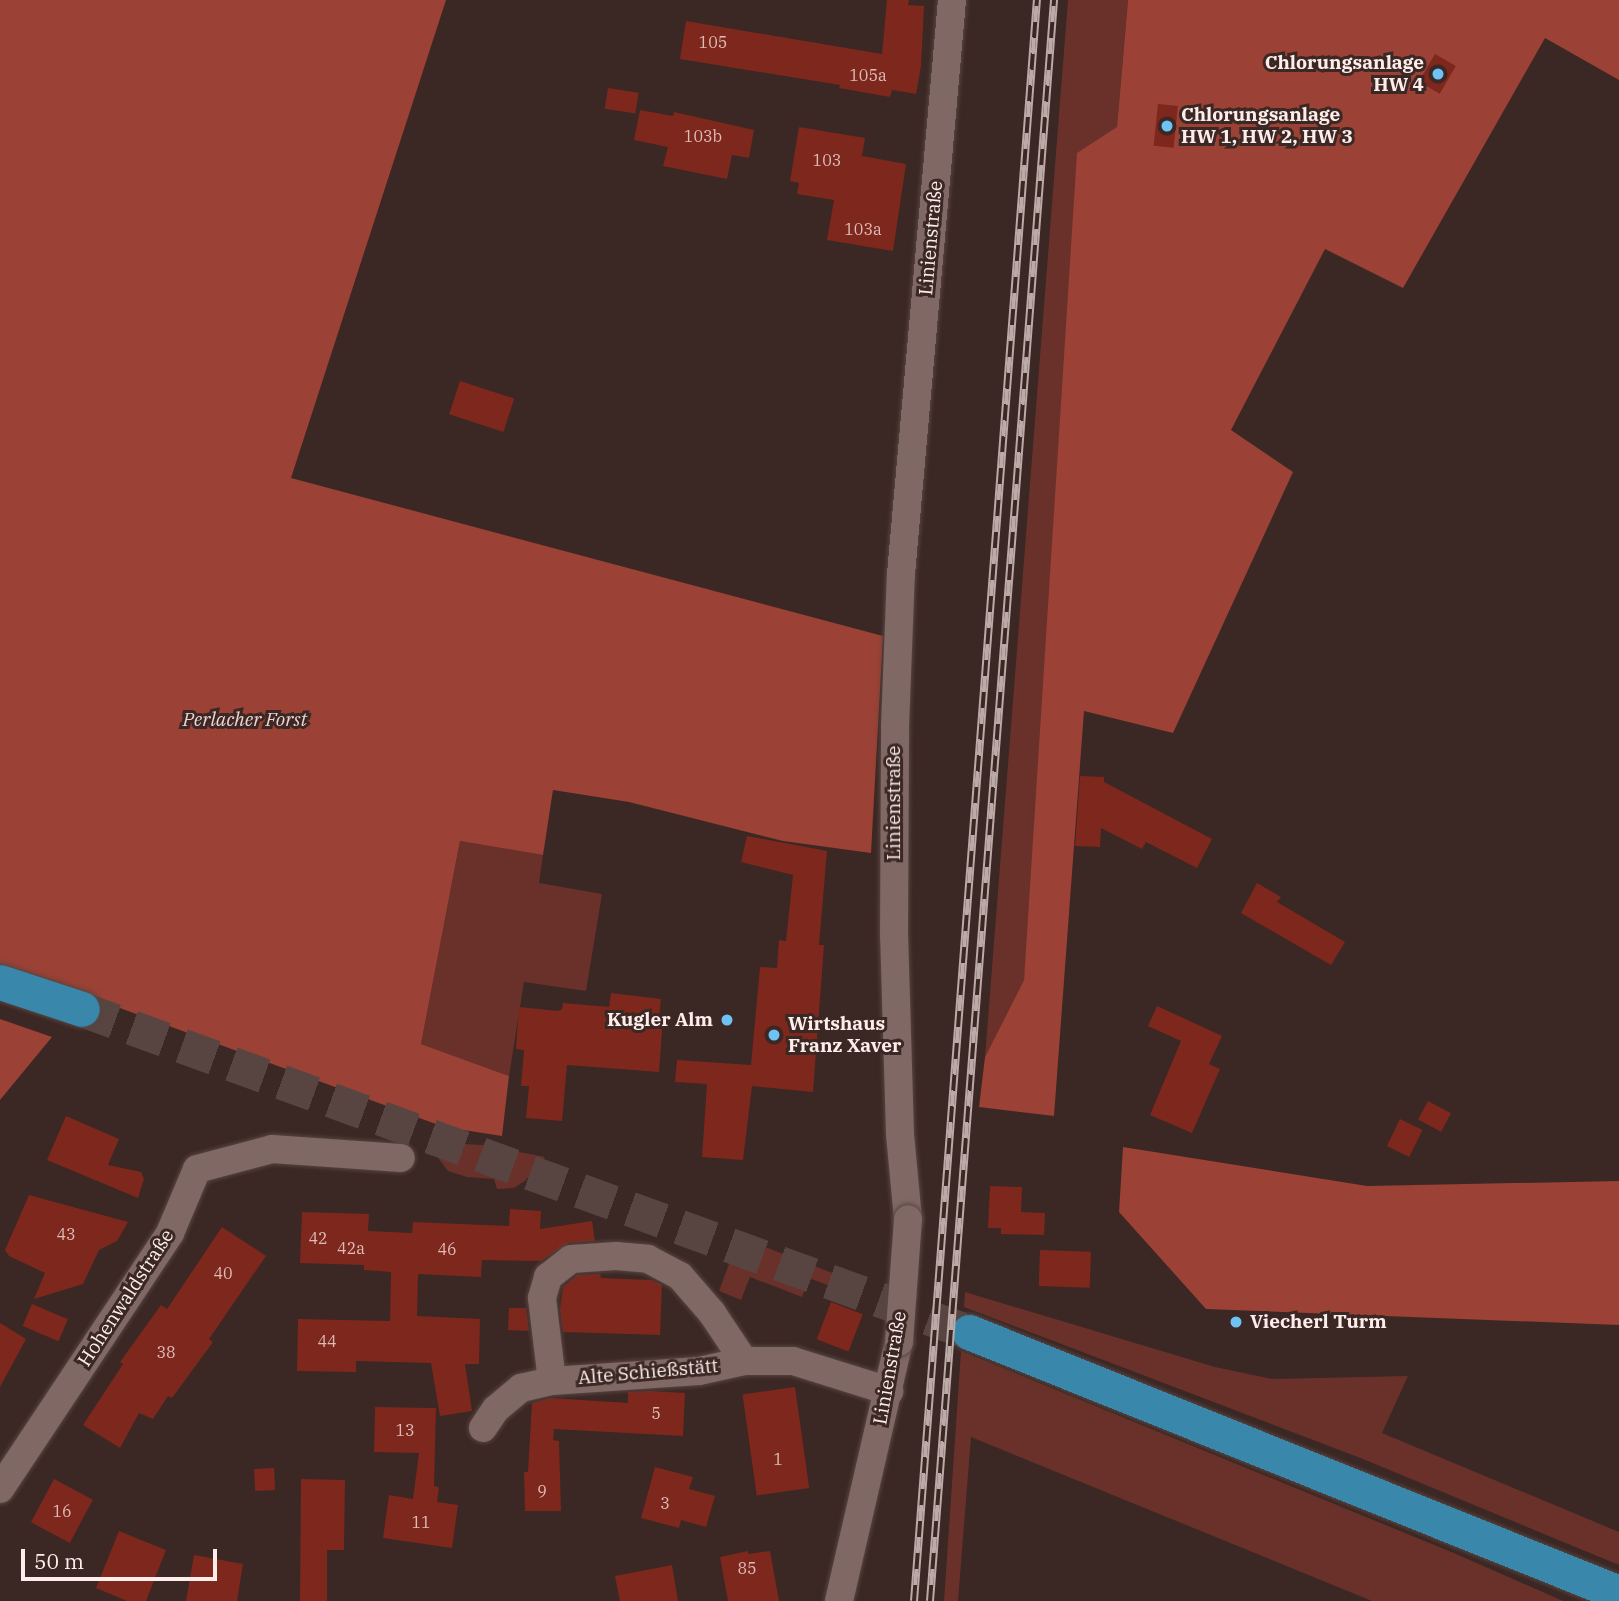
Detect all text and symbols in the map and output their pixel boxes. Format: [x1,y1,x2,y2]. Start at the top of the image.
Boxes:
house number: 105 [699,32,727,52]
place label: Chlorungsanlage HW 4 [1265,52,1424,96]
house number: 105a [849,65,887,85]
marker: Chlorungsanlage HW 4 [1430,66,1446,82]
place label: Chlorungsanlage HW 1, HW 2, HW 3 [1181,104,1353,148]
marker: Chlorungsanlage HW 1, HW 2, HW 3 [1159,118,1175,134]
house number: 103b [684,126,722,146]
house number: 103 [813,150,841,170]
street label: Linienstraße [915,180,947,296]
house number: 103a [844,219,882,239]
park label: Perlacher Forst [183,709,307,731]
street label: Linienstraße [883,746,905,860]
place label: Kugler Alm [607,1009,713,1031]
marker: Kugler Alm [719,1012,735,1028]
place label: Wirtshaus Franz Xaver [788,1013,901,1057]
marker: Wirtshaus Franz Xaver [766,1027,782,1043]
house number: 43 [56,1224,76,1244]
street label: Hohenwaldstraße [73,1225,179,1371]
house number: 42 [308,1228,328,1248]
house number: 42a [337,1238,365,1258]
house number: 46 [437,1239,457,1259]
house number: 40 [213,1263,233,1283]
street label: Linienstraße [869,1310,911,1426]
place label: Viecherl Turm [1250,1311,1387,1333]
marker: Viecherl Turm [1228,1314,1244,1330]
house number: 44 [317,1331,337,1351]
house number: 38 [156,1342,176,1362]
street label: Alte Schießstätt [577,1355,719,1389]
house number: 5 [651,1403,661,1423]
house number: 13 [395,1420,415,1440]
house number: 1 [773,1449,783,1469]
house number: 9 [537,1481,547,1501]
house number: 3 [660,1493,670,1513]
house number: 16 [52,1501,72,1521]
house number: 11 [411,1512,431,1532]
scale bar [24,1534,220,1578]
text: 50 m [34,1547,84,1575]
house number: 85 [737,1558,757,1578]

